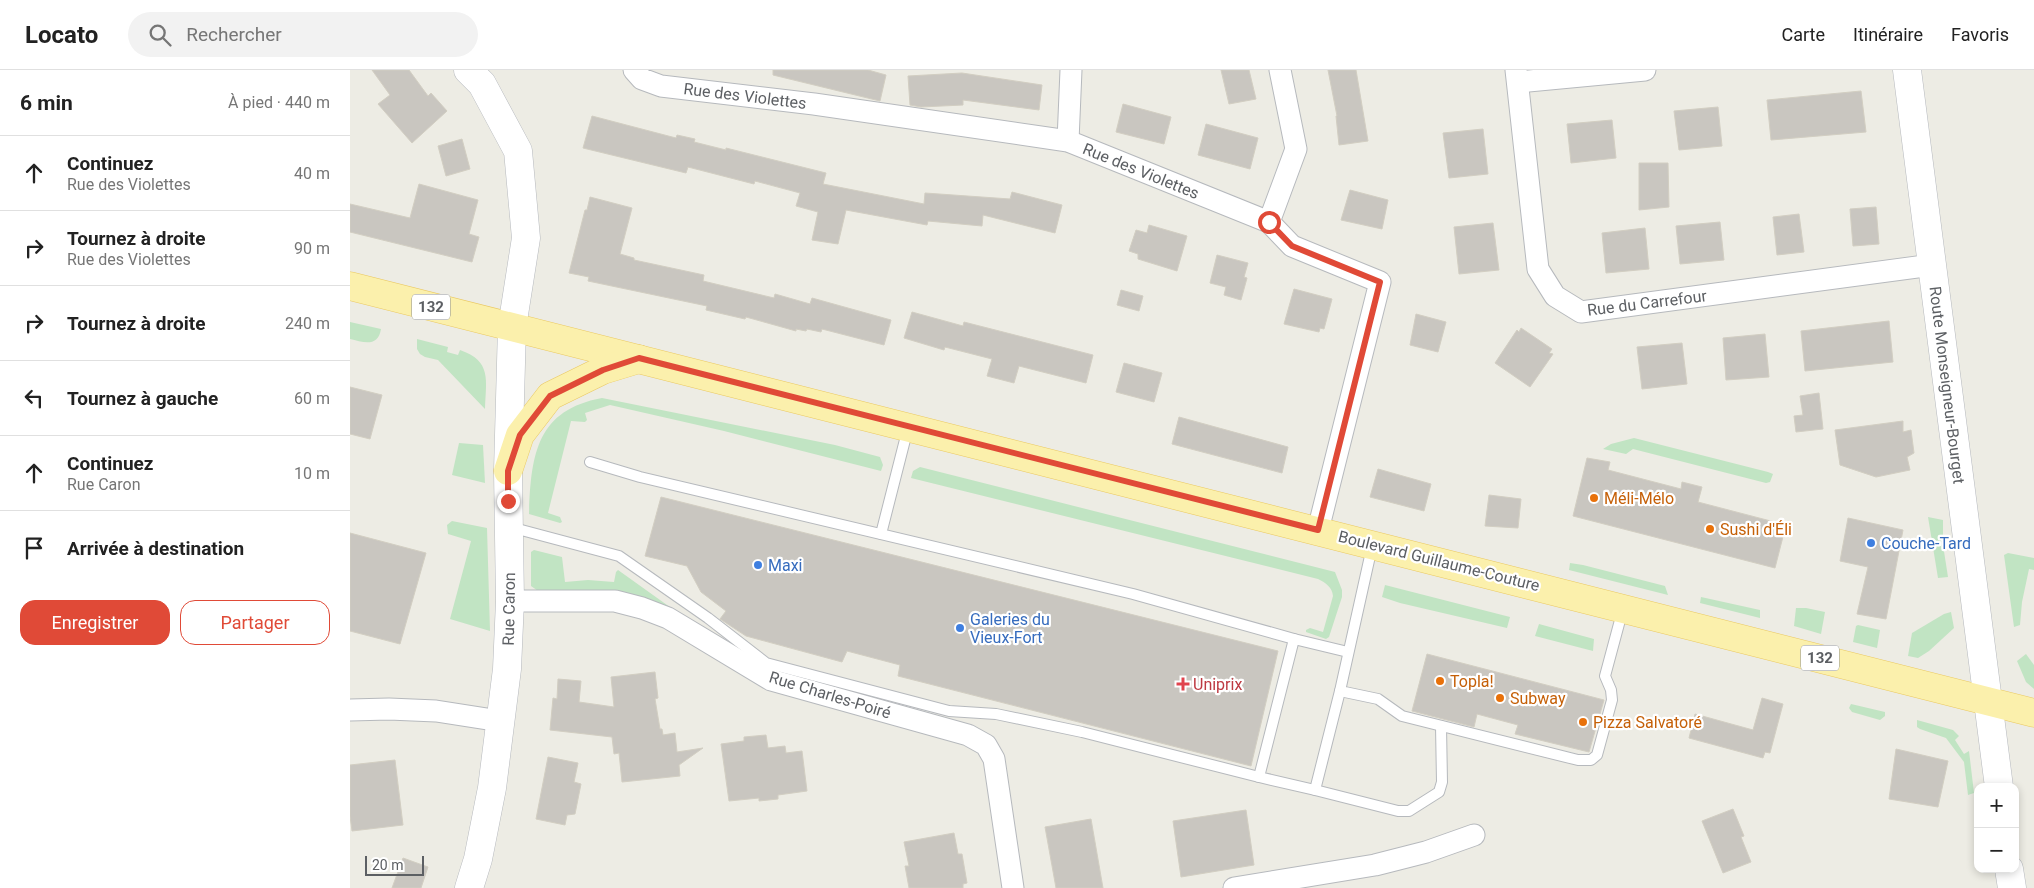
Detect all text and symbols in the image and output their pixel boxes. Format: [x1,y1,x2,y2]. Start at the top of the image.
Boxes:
search box [128,12,478,57]
text: Locato [25,21,98,49]
icon: search [146,21,174,49]
text: Rechercher [186,23,282,46]
text: Carte [1782,24,1825,45]
text: Itinéraire [1853,24,1923,45]
text: Favoris [1951,24,2009,45]
street label: Rue des Violettes [682,79,808,113]
text: 6 min [20,91,73,115]
text: À pied · 440 m [228,93,330,112]
street label: Rue des Violettes [1080,139,1202,203]
text: Continuez [67,152,153,175]
icon: ahead [20,159,48,187]
text: 40 m [294,164,330,183]
text: Rue des Violettes [67,175,191,194]
route start [1258,211,1281,234]
text: Tournez à droite [67,227,206,250]
icon: right [20,234,48,262]
text: 90 m [294,239,330,258]
text: Rue des Violettes [67,250,191,269]
street label: Route Monseigneur-Bourget [1925,285,1969,485]
street label: Rue du Carrefour [1586,286,1708,320]
road number: 132 [412,294,450,320]
icon: right [20,309,48,337]
text: Tournez à droite [67,312,206,335]
text: 240 m [285,314,330,333]
icon: left [20,384,48,412]
text: Tournez à gauche [67,387,218,410]
text: 60 m [294,389,330,408]
text: Continuez [67,452,153,475]
icon: ahead [20,459,48,487]
text: 10 m [294,464,330,483]
text: Rue Caron [67,475,140,494]
place label: Méli-Mélo [1604,489,1674,508]
route end [497,490,520,513]
marker: Méli-Mélo [1588,492,1600,504]
place label: Sushi d'Éli [1720,520,1792,539]
marker: Sushi d'Éli [1704,523,1716,535]
street label: Boulevard Guillaume-Couture [1336,527,1542,595]
icon: arrive [20,534,48,562]
place label: Couche-Tard [1881,534,1971,553]
text: Arrivée à destination [67,537,244,560]
marker: Couche-Tard [1865,537,1877,549]
place label: Maxi [768,556,803,575]
marker: Maxi [752,559,764,571]
street label: Rue Caron [499,572,519,646]
button: Enregistrer [20,600,170,645]
button: Partager [180,600,330,645]
place label: Galeries du Vieux-Fort [970,610,1050,647]
marker: Galeries du Vieux-Fort [954,622,966,634]
road number: 132 [1801,646,1839,670]
street label: Rue Charles-Poiré [767,667,893,723]
place label: Topla! [1450,672,1494,691]
place label: Uniprix [1193,675,1242,694]
marker: Topla! [1434,675,1446,687]
marker: Uniprix [1177,678,1189,690]
place label: Subway [1510,689,1566,708]
marker: Subway [1494,692,1506,704]
place label: Pizza Salvatoré [1593,713,1702,732]
marker: Pizza Salvatoré [1577,716,1589,728]
map controls [1974,783,2019,873]
button: + [1974,783,2019,828]
button: − [1974,828,2019,873]
scale bar [365,853,424,876]
text: 20 m [372,857,404,873]

